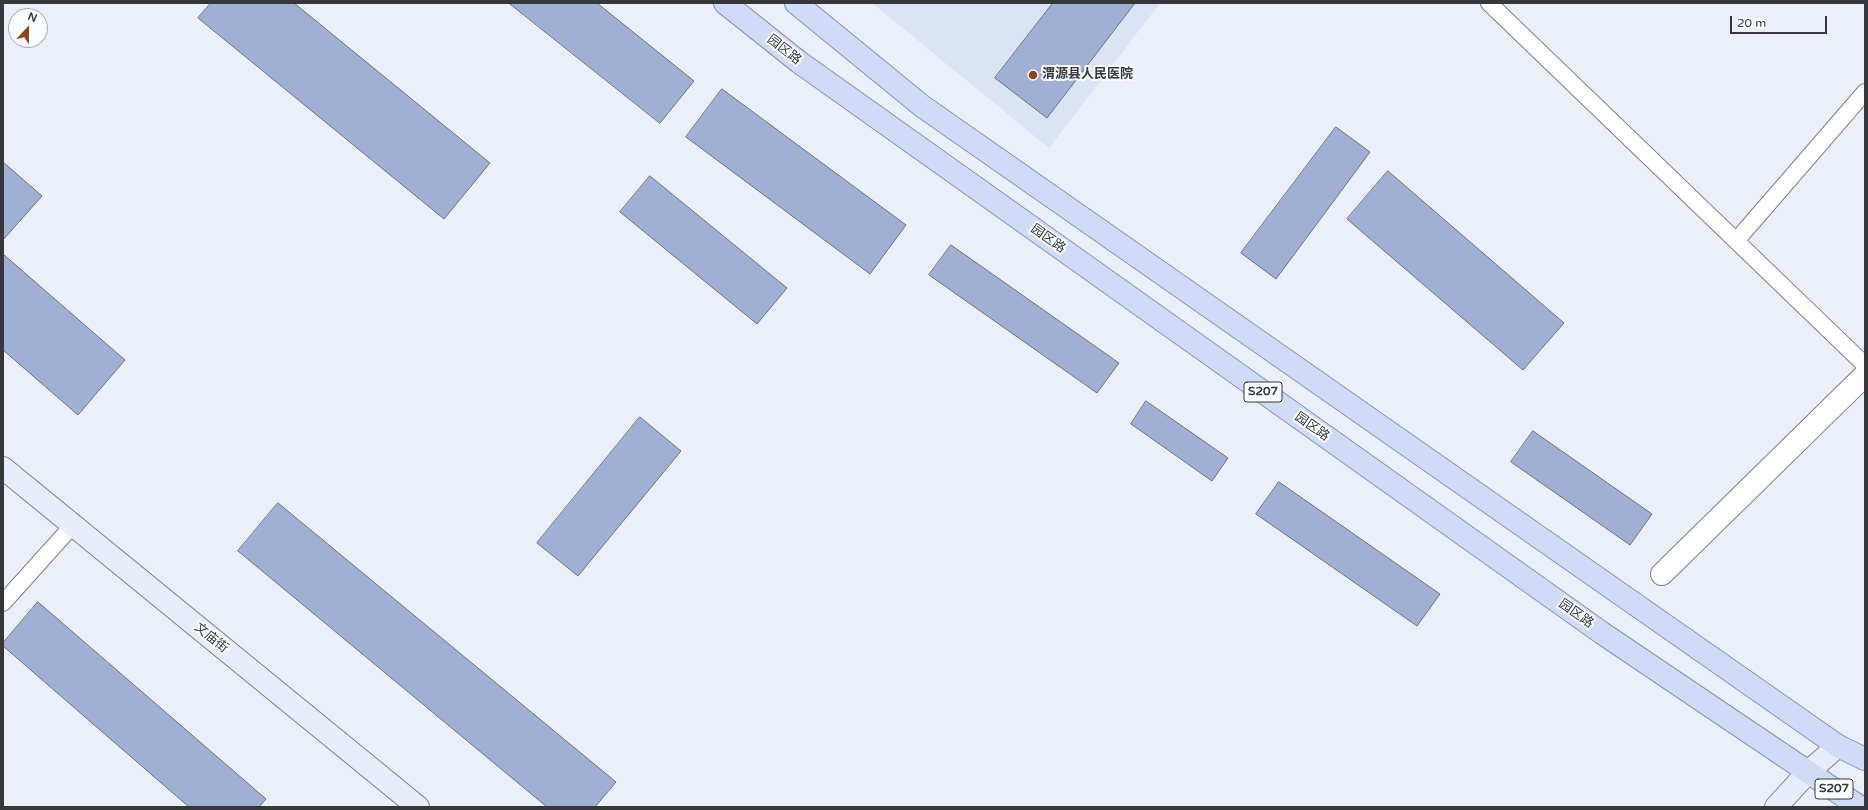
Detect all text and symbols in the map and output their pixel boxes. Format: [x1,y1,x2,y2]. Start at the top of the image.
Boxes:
north arrow [8,8,48,48]
scale bar [1732,8,1829,34]
text: N [26,10,39,25]
text: 20 m [1737,16,1766,30]
street label: 园区路 [764,32,804,68]
place label: 渭源县人民医院 [1042,67,1133,83]
marker: 渭源县人民医院 [1027,69,1039,81]
street label: 园区路 [1028,221,1068,257]
road number: S207 [1244,382,1282,402]
street label: 园区路 [1292,409,1332,445]
street label: 园区路 [1556,596,1596,632]
street label: 文庙街 [191,620,231,656]
road number: S207 [1815,779,1853,799]

